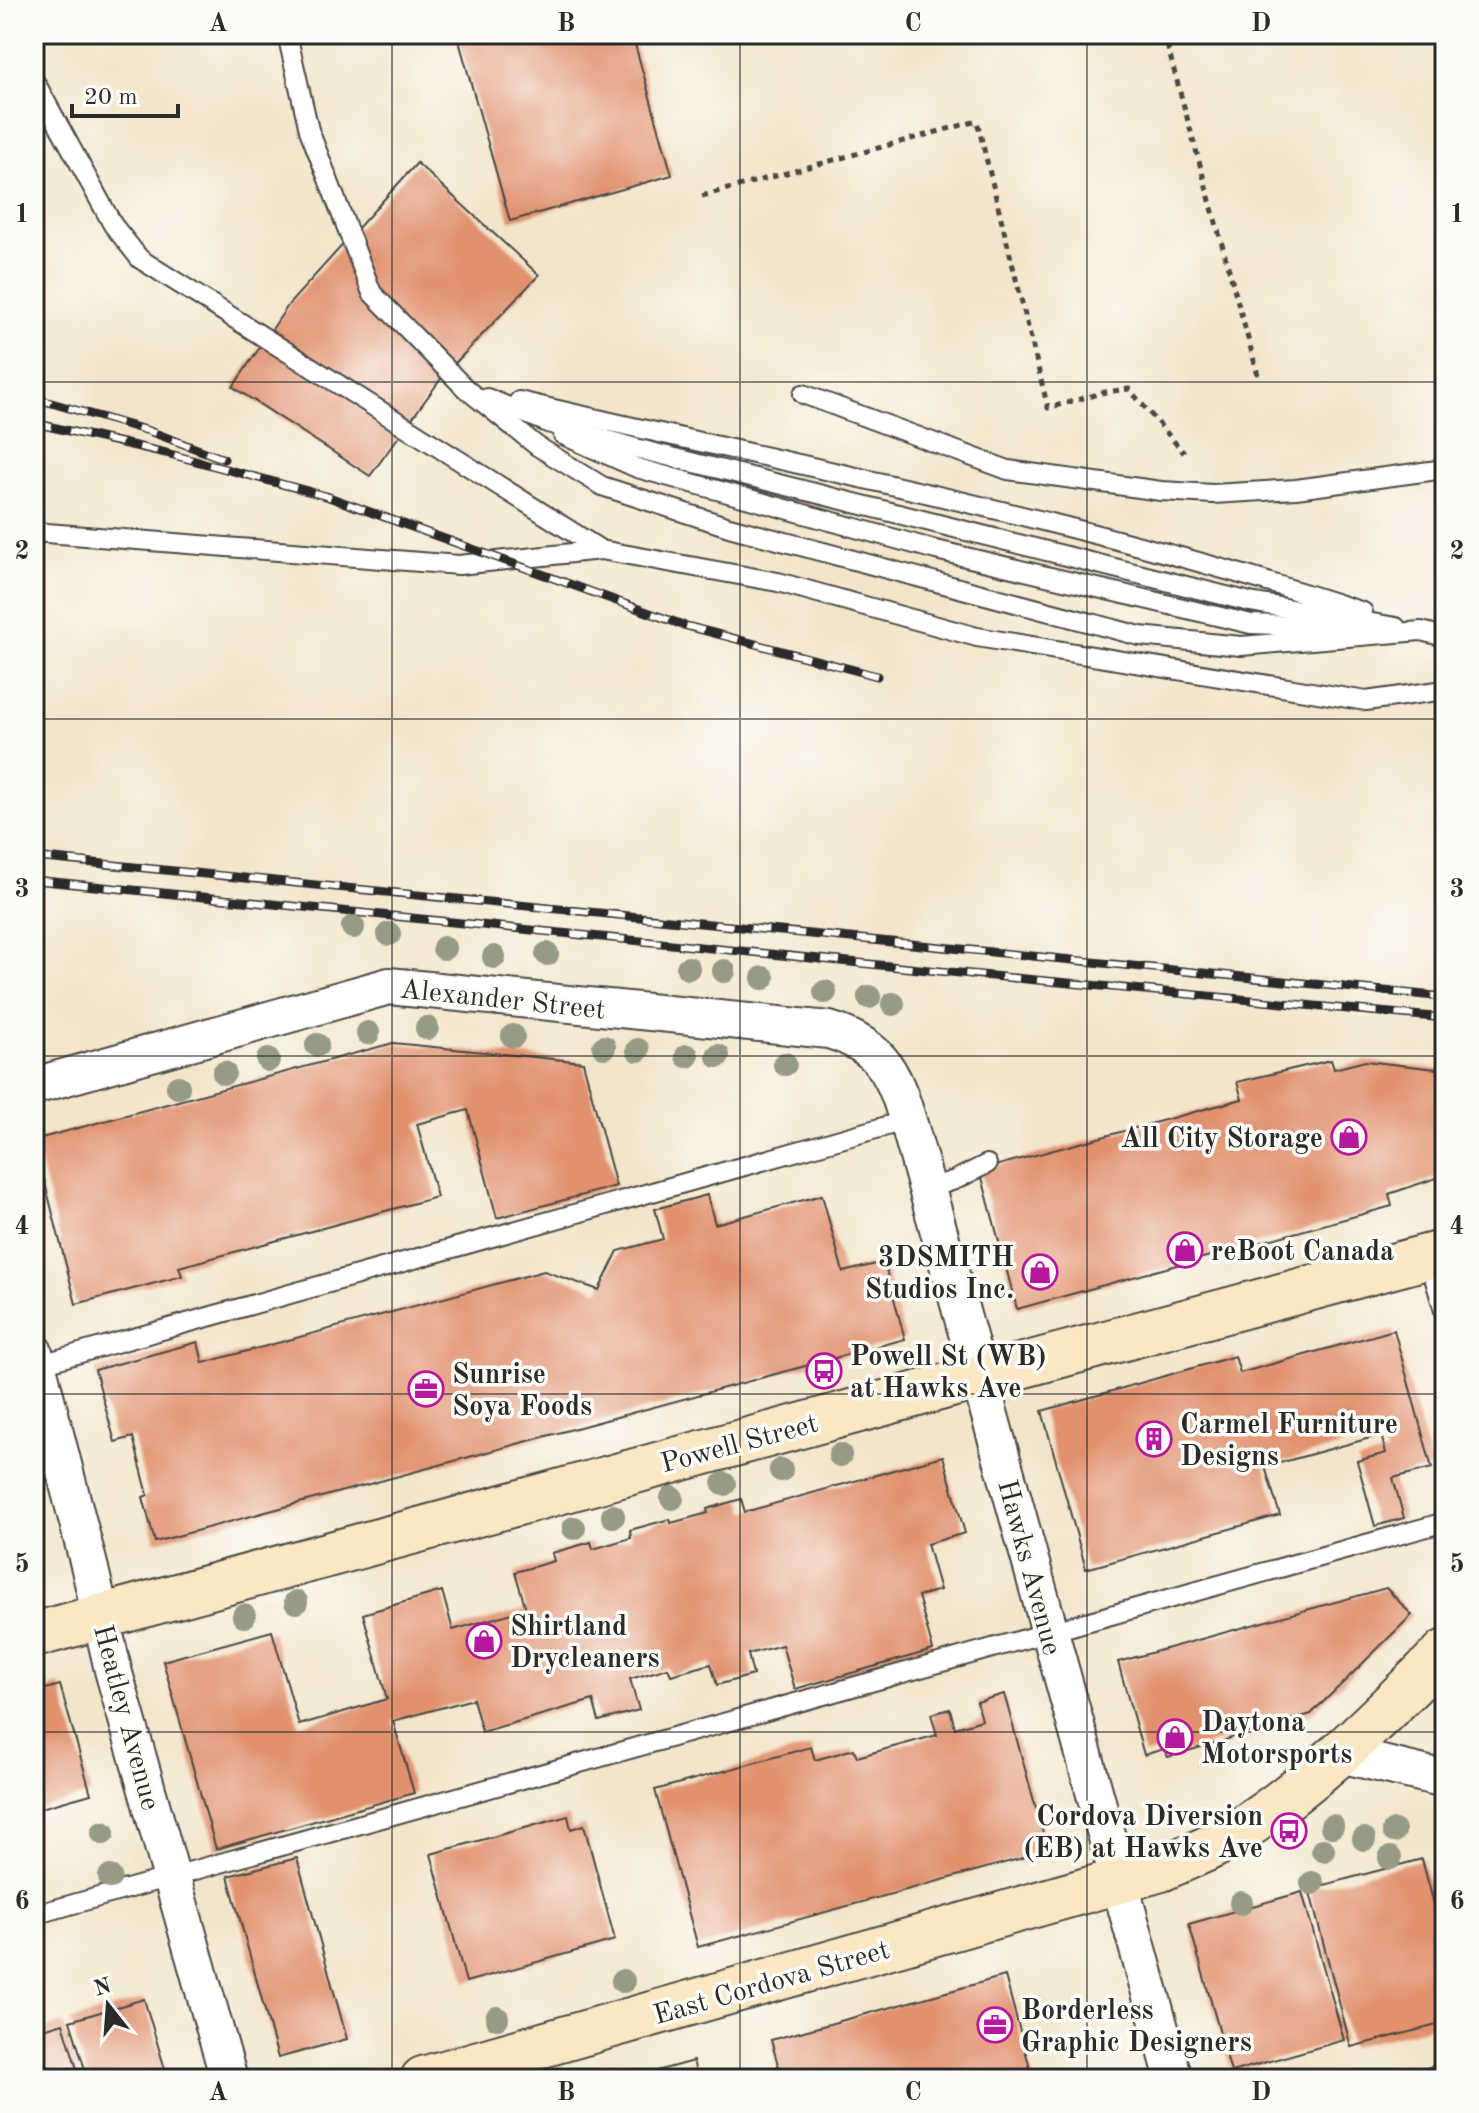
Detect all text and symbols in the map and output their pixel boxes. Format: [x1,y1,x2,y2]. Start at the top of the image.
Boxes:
text: A [208,11,228,37]
text: B [557,11,575,37]
text: C [904,11,922,37]
text: D [1251,11,1271,37]
scale bar [72,68,178,118]
text: 20 m [84,86,138,110]
text: 1 [14,202,30,228]
text: 1 [1449,202,1465,228]
text: 2 [14,539,30,565]
text: 2 [1449,539,1465,565]
text: 3 [14,877,30,903]
text: 3 [1449,877,1465,903]
street label: Alexander Street [399,976,607,1026]
shop icon: All City Storage [1330,1118,1368,1156]
place label: All City Storage [1121,1126,1323,1154]
text: 4 [14,1214,30,1240]
text: 4 [1449,1214,1465,1240]
shop icon: reBoot Canada [1166,1231,1204,1269]
place label: reBoot Canada [1211,1239,1394,1267]
place label: 3DSMITH Studios Inc. [865,1245,1014,1305]
shop icon: 3DSMITH Studios Inc. [1021,1253,1059,1291]
place label: Powell St (WB) at Hawks Ave [850,1343,1046,1404]
bus stop icon: Powell St (WB) at Hawks Ave [805,1352,843,1390]
place label: Sunrise Soya Foods [452,1362,592,1422]
office icon: Sunrise Soya Foods [407,1370,445,1408]
street label: Powell Street [658,1410,821,1479]
place label: Carmel Furniture Designs [1180,1412,1398,1472]
building icon: Carmel Furniture Designs [1135,1420,1173,1458]
street label: Hawks Avenue [991,1477,1065,1659]
text: 5 [14,1552,30,1578]
text: 5 [1449,1552,1465,1578]
place label: Shirtland Drycleaners [510,1614,660,1674]
street label: Heatley Avenue [87,1622,163,1813]
shop icon: Shirtland Drycleaners [465,1622,503,1660]
place label: Daytona Motorsports [1201,1710,1352,1770]
shop icon: Daytona Motorsports [1156,1718,1194,1756]
place label: Cordova Diversion (EB) at Hawks Ave [1024,1804,1263,1864]
bus stop icon: Cordova Diversion (EB) at Hawks Ave [1270,1812,1308,1850]
text: 6 [14,1889,30,1915]
text: 6 [1449,1889,1465,1915]
street label: East Cordova Street [651,1937,893,2031]
north arrow [68,1965,148,2045]
text: N [91,1975,114,2001]
place label: Borderless Graphic Designers [1021,1998,1252,2058]
office icon: Borderless Graphic Designers [976,2006,1014,2044]
text: A [208,2080,228,2106]
text: B [557,2080,575,2106]
text: C [904,2080,922,2106]
text: D [1251,2080,1271,2106]

